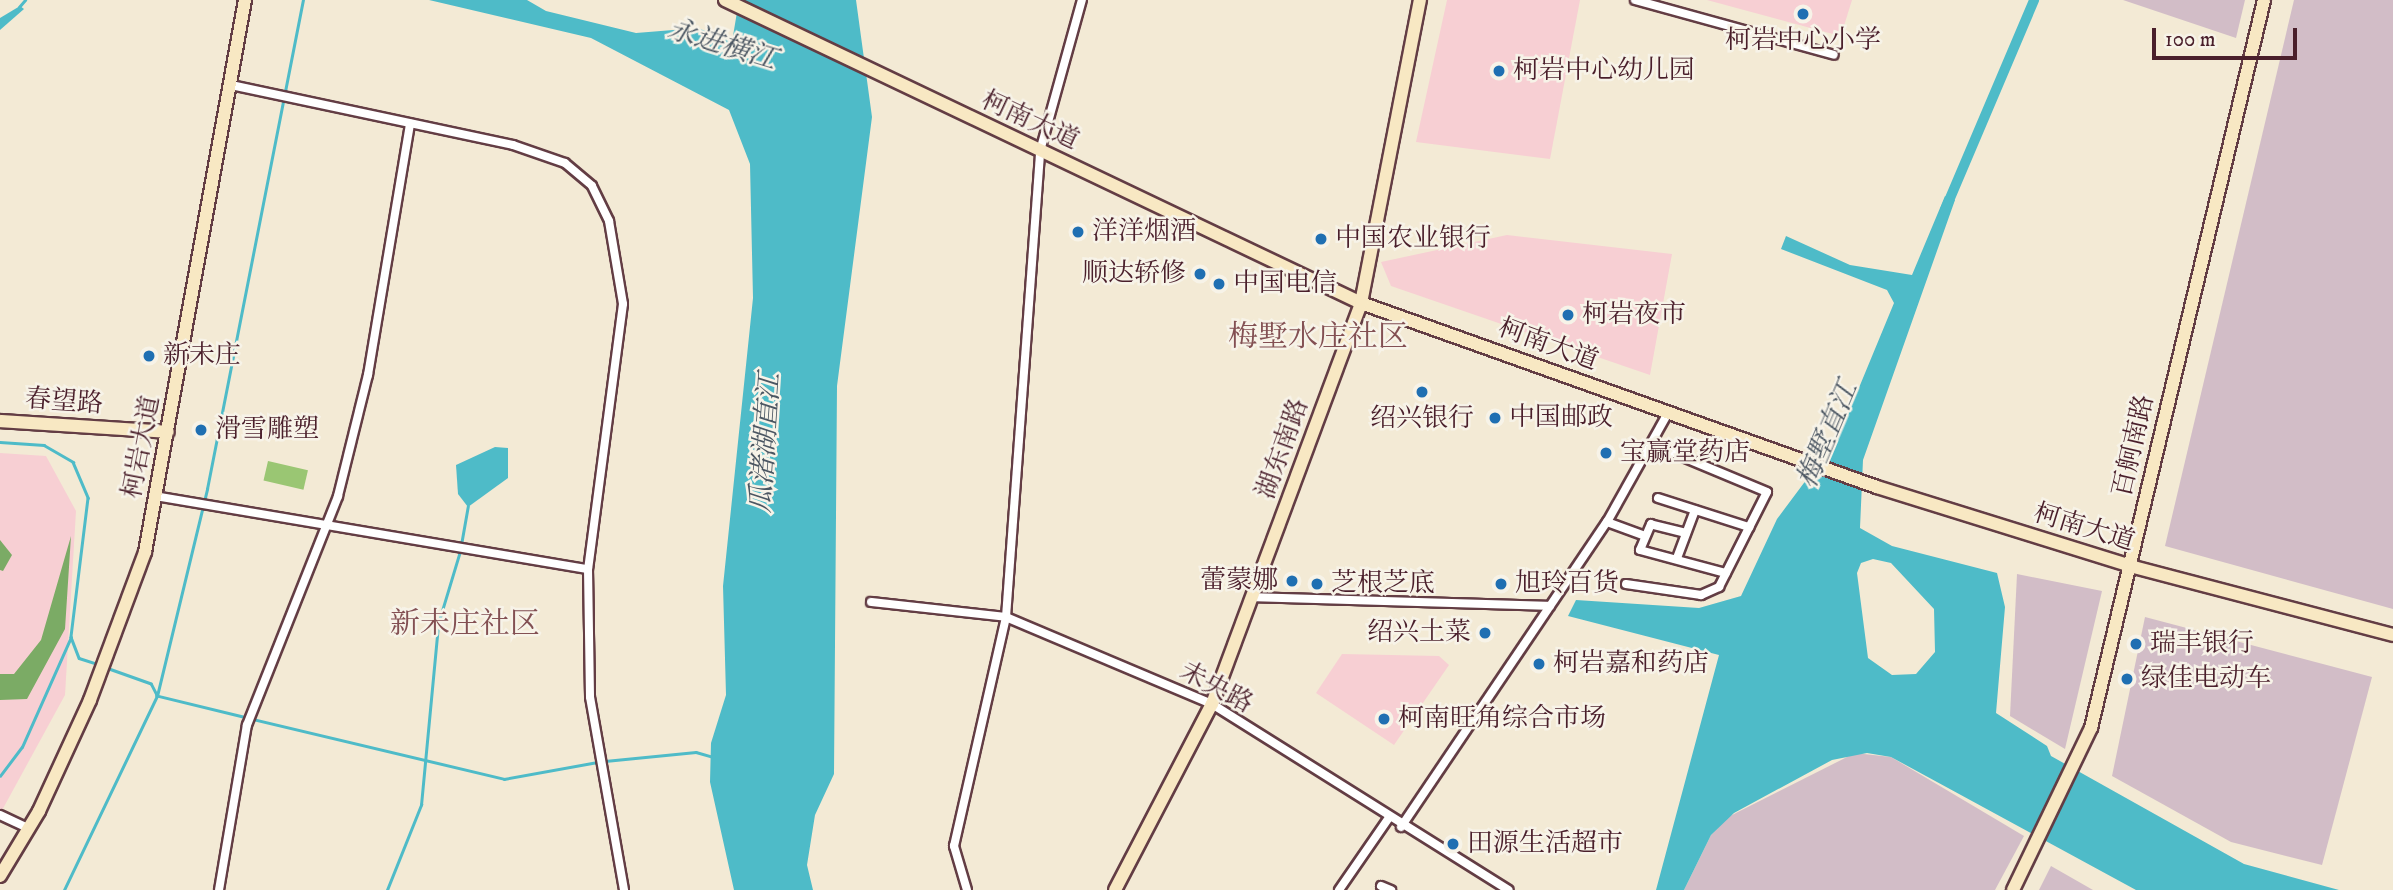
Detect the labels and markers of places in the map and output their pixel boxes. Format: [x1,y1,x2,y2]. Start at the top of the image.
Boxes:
marker: 柯岩中心小学 [1795,6,1811,22]
place label: 柯岩中心小学 [1725,25,1881,57]
place label: 柯岩中心幼儿园 [1513,55,1695,87]
marker: 柯岩中心幼儿园 [1491,63,1507,79]
place label: 洋洋烟酒 [1092,216,1196,248]
place label: 中国农业银行 [1335,223,1491,255]
marker: 洋洋烟酒 [1070,224,1086,240]
marker: 中国农业银行 [1313,231,1329,247]
place label: 顺达轿修 [1082,258,1186,290]
marker: 顺达轿修 [1192,266,1208,282]
place label: 中国电信 [1233,268,1337,300]
marker: 中国电信 [1211,276,1227,292]
place label: 柯岩夜市 [1582,299,1686,331]
marker: 柯岩夜市 [1560,307,1576,323]
place label: 新未庄 [163,340,241,372]
marker: 新未庄 [141,348,157,364]
marker: 绍兴银行 [1414,384,1430,400]
place label: 中国邮政 [1509,402,1613,434]
place label: 绍兴银行 [1370,403,1474,435]
marker: 中国邮政 [1487,410,1503,426]
place label: 滑雪雕塑 [215,414,319,446]
marker: 滑雪雕塑 [193,422,209,438]
place label: 宝赢堂药店 [1620,437,1750,469]
marker: 宝赢堂药店 [1598,445,1614,461]
place label: 蕾蒙娜 [1200,565,1278,597]
place label: 芝根芝底 [1331,568,1435,600]
place label: 旭玲百货 [1515,568,1619,600]
marker: 蕾蒙娜 [1284,573,1300,589]
marker: 芝根芝底 [1309,576,1325,592]
marker: 旭玲百货 [1493,576,1509,592]
place label: 绍兴土菜 [1367,617,1471,649]
marker: 绍兴土菜 [1477,625,1493,641]
place label: 瑞丰银行 [2150,628,2254,660]
marker: 瑞丰银行 [2128,636,2144,652]
place label: 柯岩嘉和药店 [1553,648,1709,680]
marker: 柯岩嘉和药店 [1531,656,1547,672]
place label: 绿佳电动车 [2141,663,2271,695]
marker: 绿佳电动车 [2119,671,2135,687]
place label: 柯南旺角综合市场 [1398,703,1606,735]
marker: 柯南旺角综合市场 [1376,711,1392,727]
place label: 田源生活超市 [1467,828,1623,860]
marker: 田源生活超市 [1445,836,1461,852]

